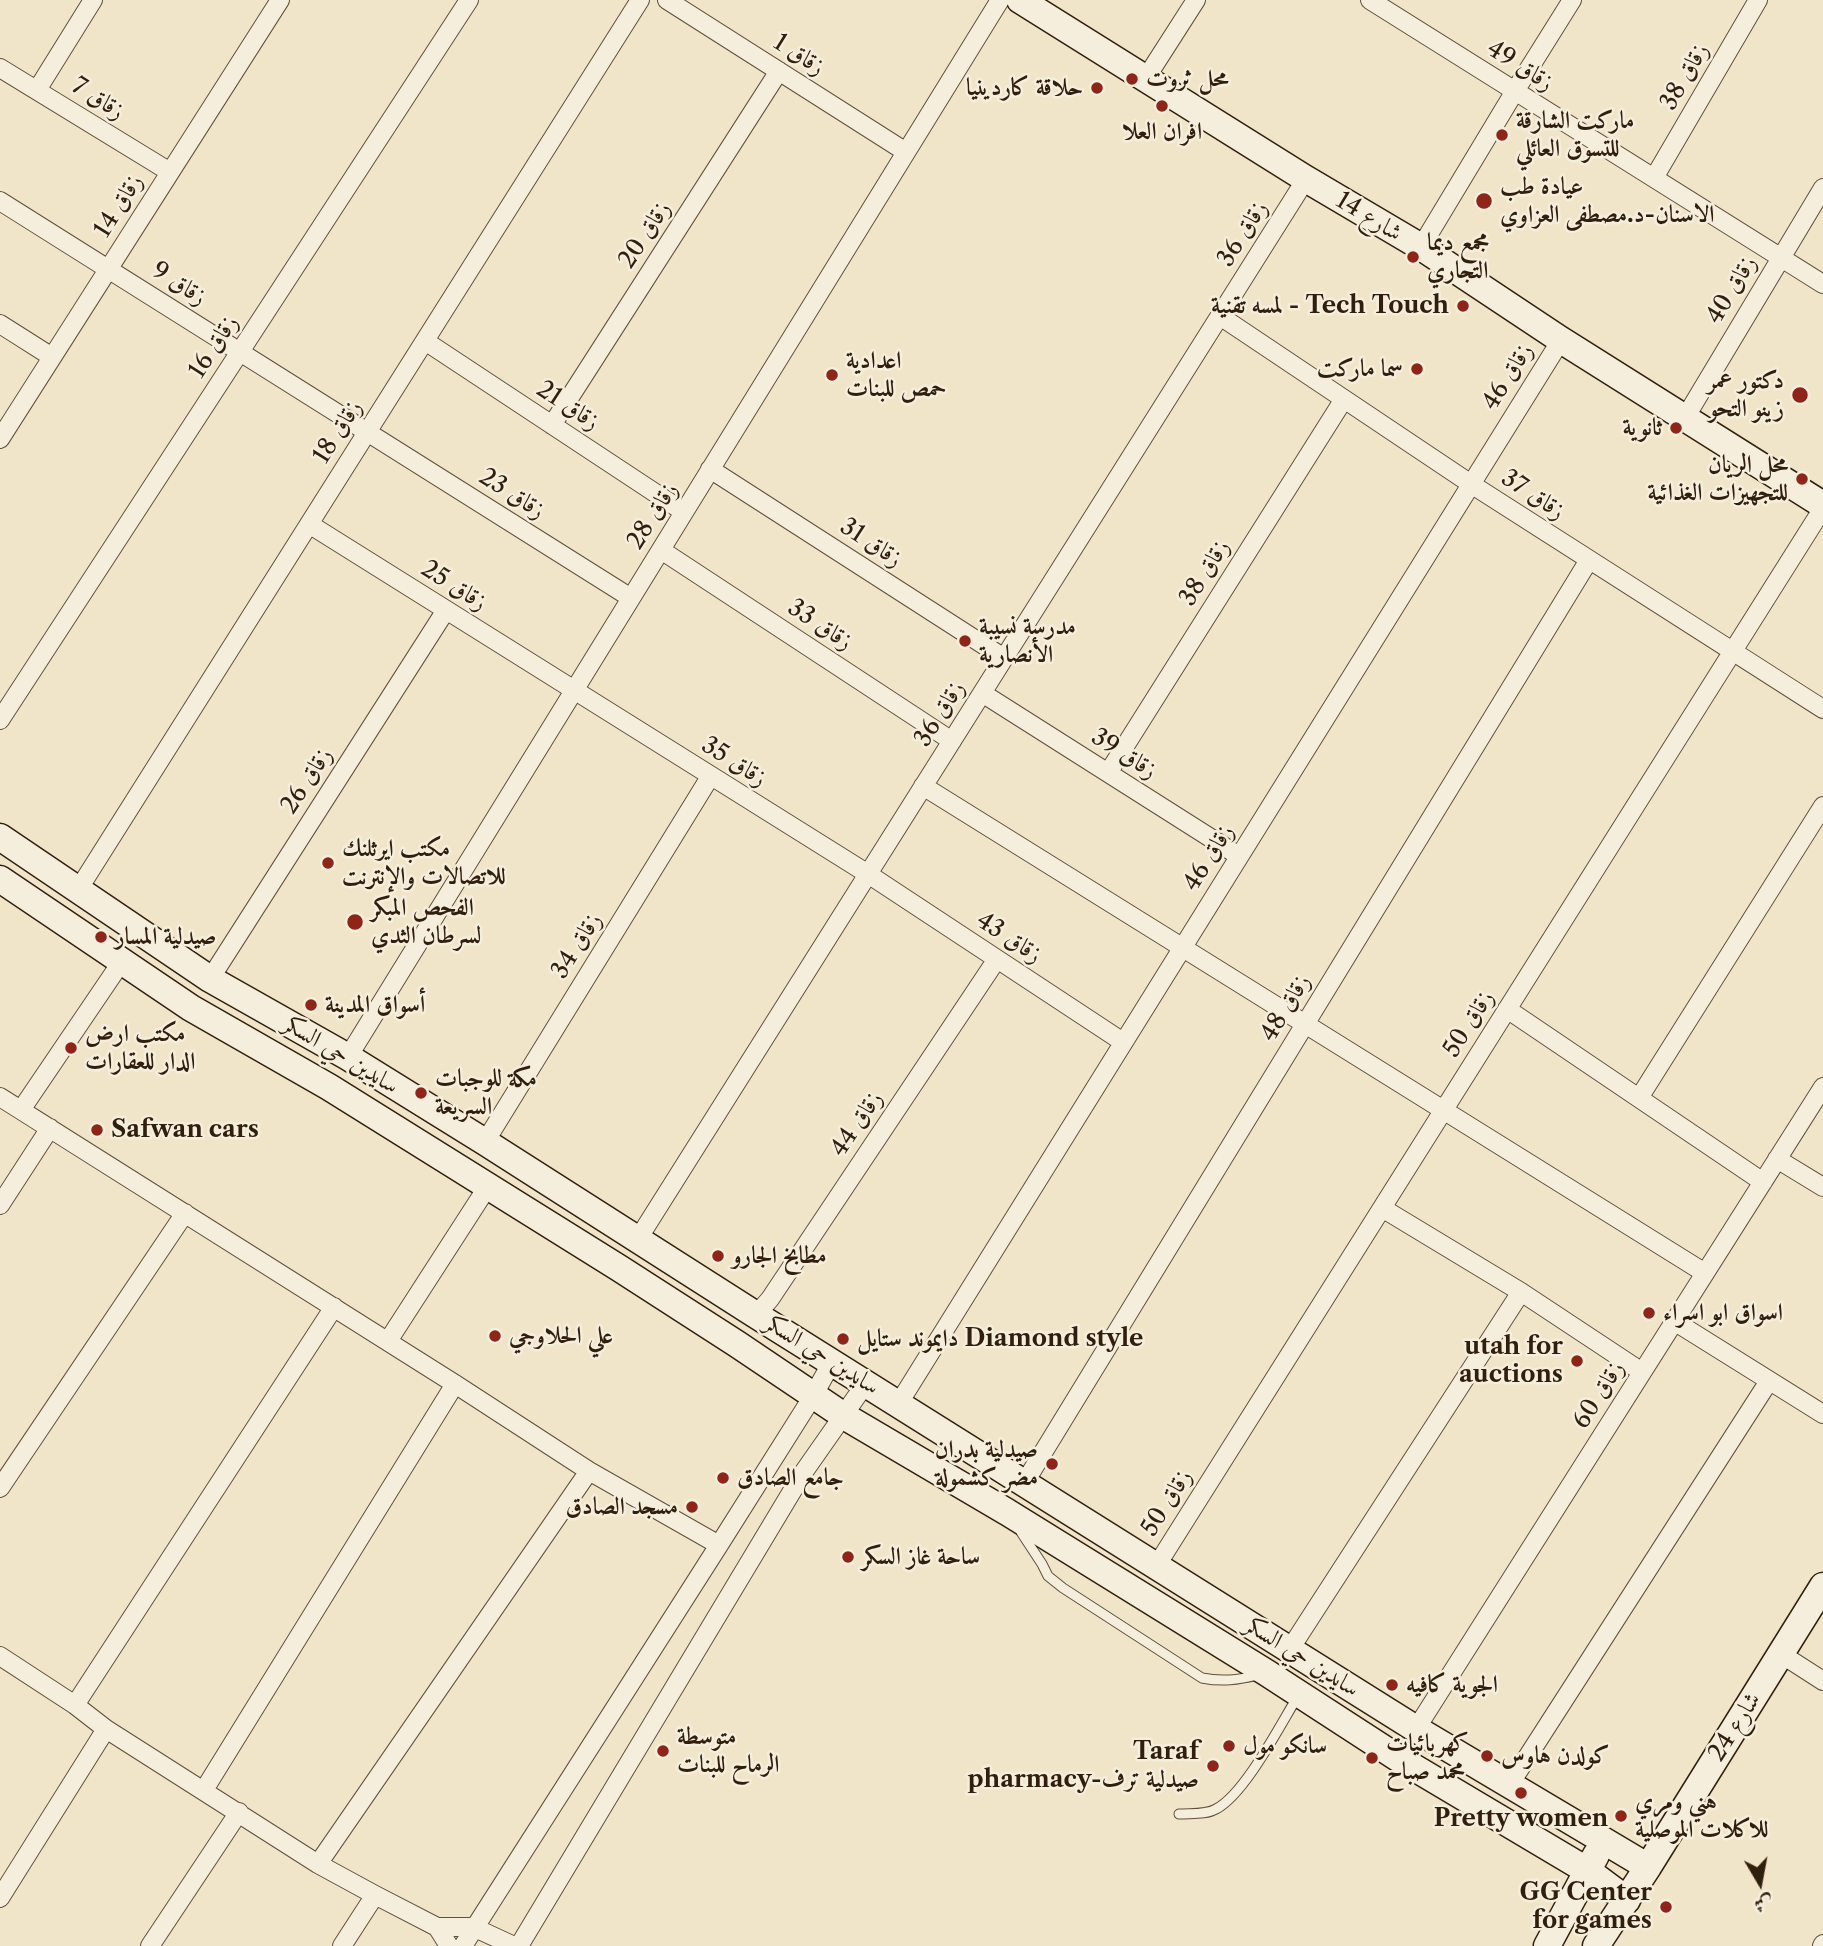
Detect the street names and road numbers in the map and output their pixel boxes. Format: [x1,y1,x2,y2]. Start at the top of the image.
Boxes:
street label: زقاق 1 [768,28,830,82]
street label: زقاق 49 [1481,34,1559,98]
street label: زقاق 38 [1654,38,1716,116]
street label: زقاق 7 [66,72,130,126]
street label: زقاق 14 [89,169,149,243]
street label: شارع 14 [1331,186,1407,248]
street label: زقاق 20 [613,196,677,274]
street label: زقاق 36 [1212,196,1274,272]
street label: زقاق 40 [1701,251,1763,329]
street label: زقاق 9 [146,256,212,312]
street label: زقاق 16 [183,310,245,384]
street label: زقاق 46 [1476,338,1540,416]
street label: زقاق 21 [531,375,605,437]
street label: زقاق 18 [307,395,369,469]
street label: زقاق 23 [474,463,550,525]
street label: زقاق 37 [1496,464,1570,526]
street label: زقاق 28 [621,477,685,555]
street label: زقاق 31 [834,512,908,574]
street label: زقاق 38 [1174,535,1236,611]
street label: زقاق 25 [416,555,492,617]
street label: زقاق 33 [782,593,858,657]
street label: زقاق 36 [909,676,971,752]
street label: زقاق 39 [1086,723,1162,785]
street label: زقاق 35 [696,731,772,793]
street label: زقاق 26 [275,743,339,819]
street label: زقاق 46 [1177,819,1241,897]
street label: زقاق 43 [971,906,1047,970]
street label: زقاق 34 [546,908,608,984]
street label: زقاق 48 [1255,969,1317,1047]
street label: زقاق 50 [1437,985,1501,1063]
street label: سايدين حي السكر [278,1009,404,1101]
street label: زقاق 44 [825,1086,889,1162]
street label: سايدين حي السكر [759,1308,885,1402]
street label: زقاق 60 [1567,1356,1631,1434]
street label: زقاق 50 [1135,1464,1199,1542]
street label: سايدين حي السكر [1239,1610,1365,1704]
street label: شارع 24 [1703,1687,1767,1767]

